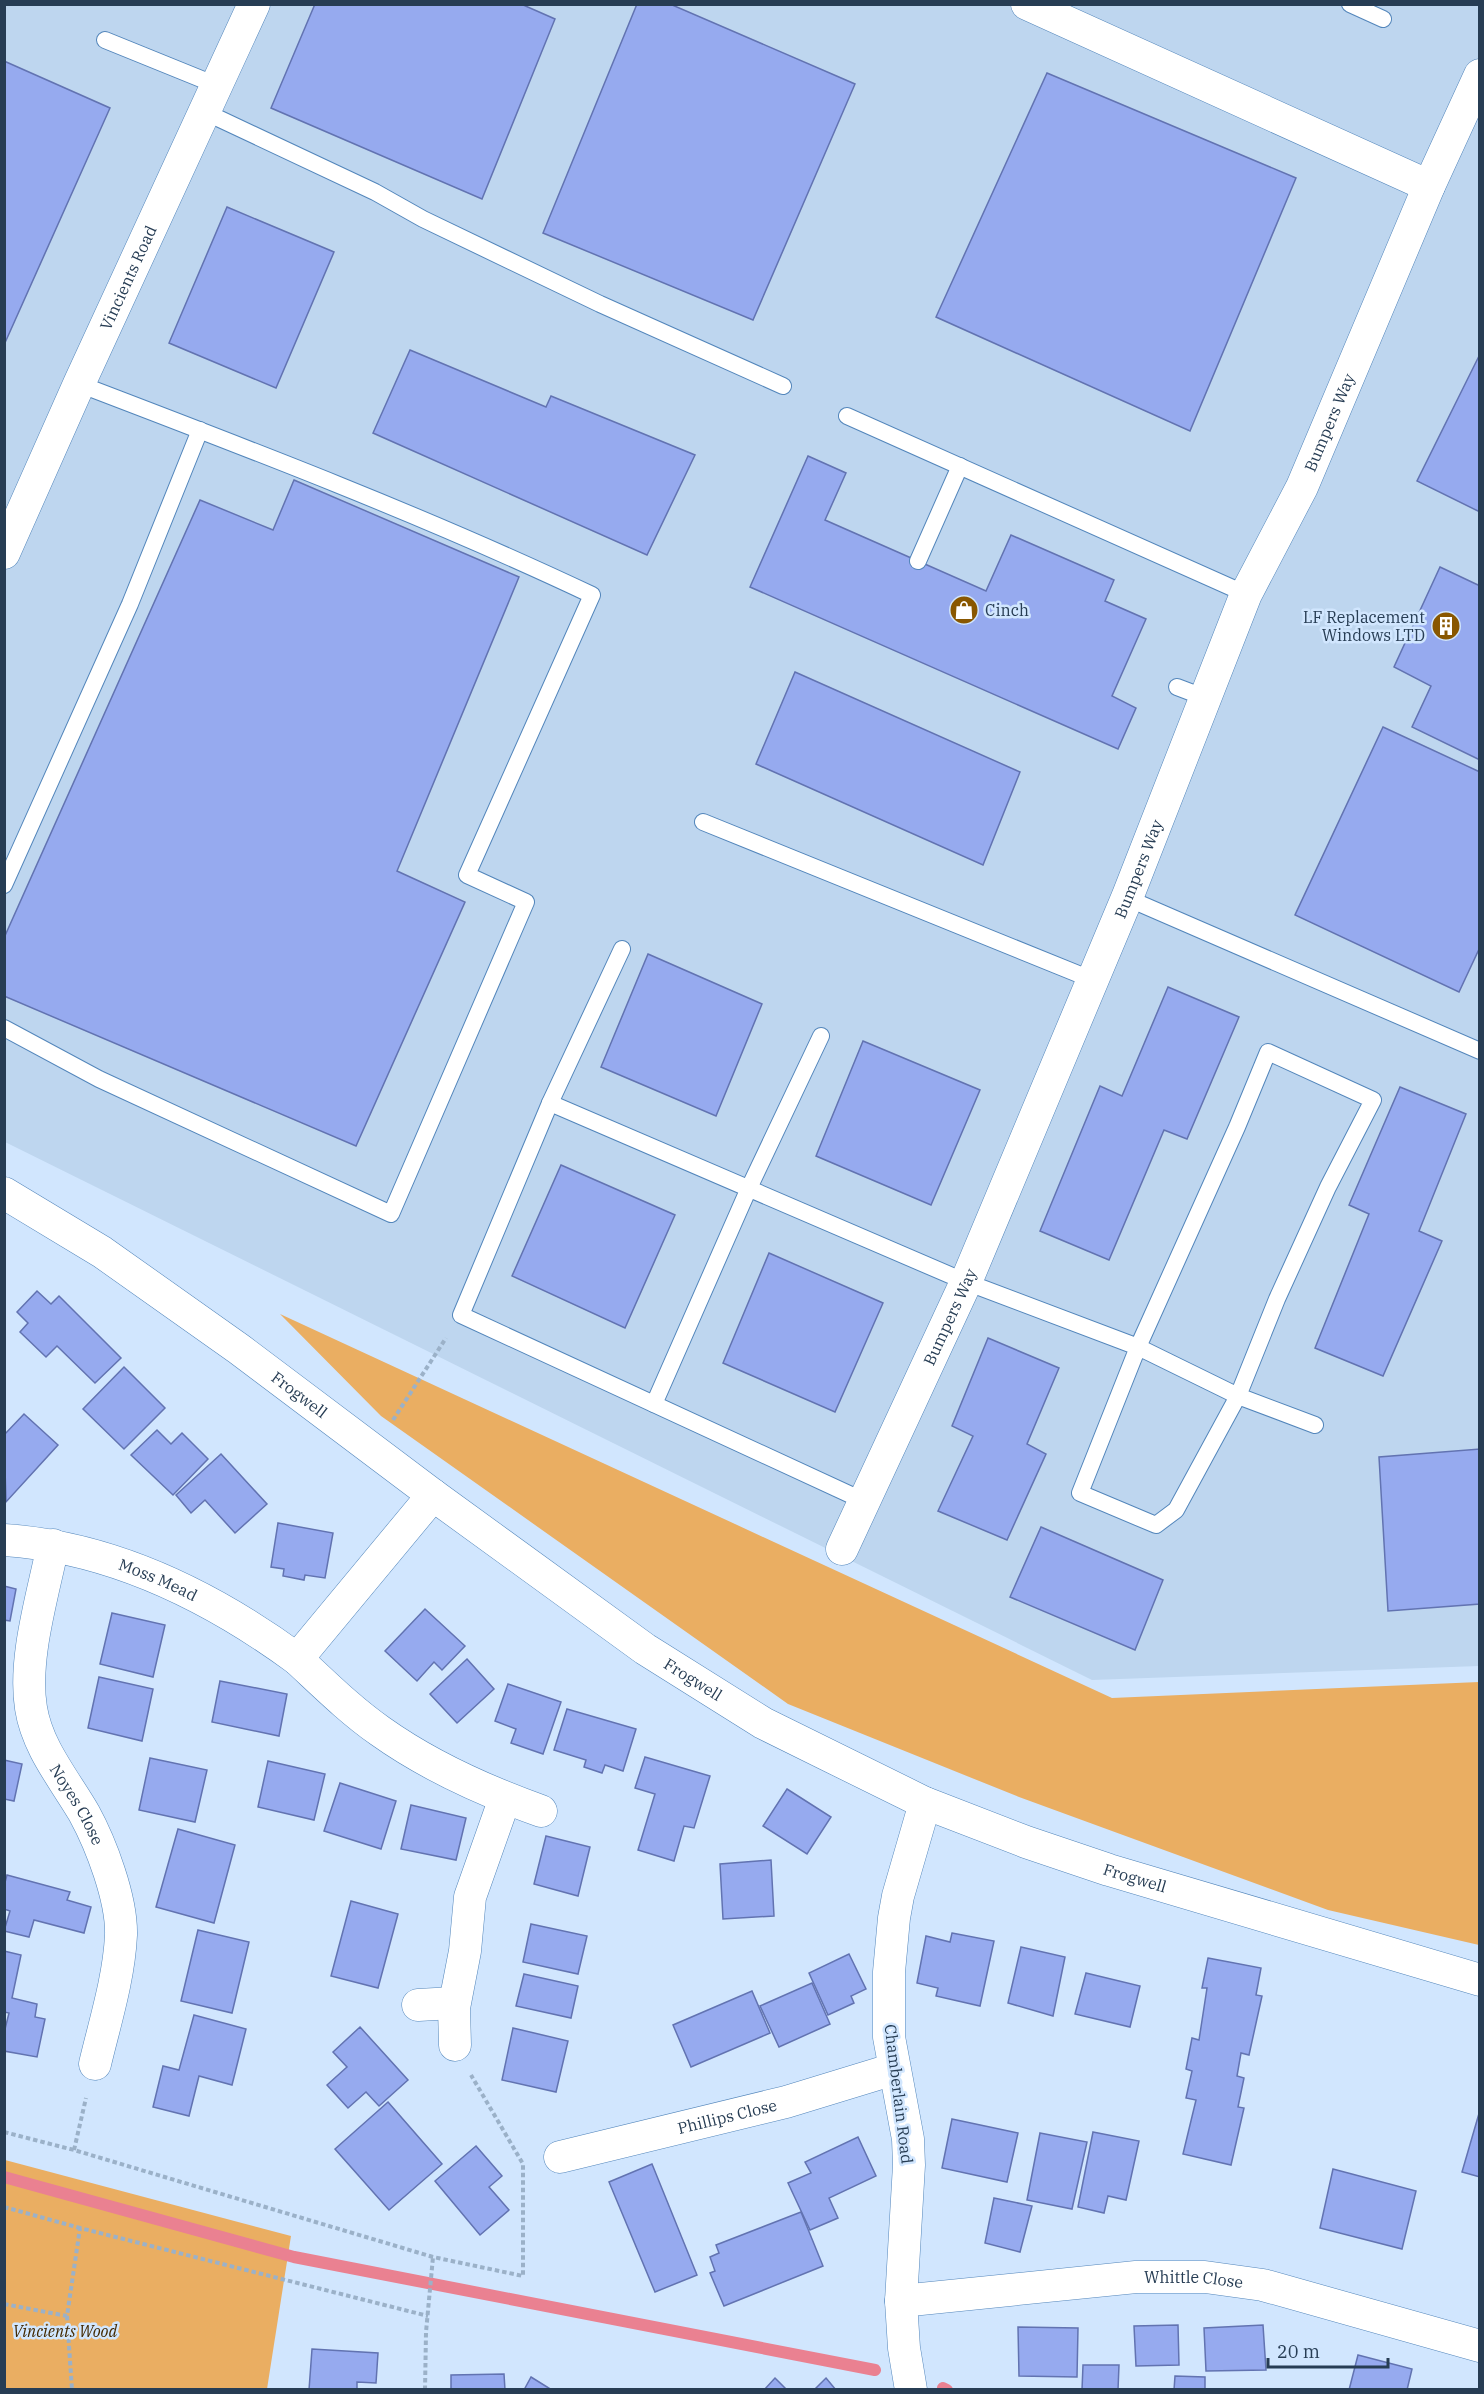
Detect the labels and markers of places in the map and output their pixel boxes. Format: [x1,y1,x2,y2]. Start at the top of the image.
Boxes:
shop icon: Cinch [948,594,980,626]
place label: Cinch [985,600,1029,620]
place label: LF Replacement Windows LTD [1303,607,1425,645]
building icon: LF Replacement Windows LTD [1430,610,1462,642]

